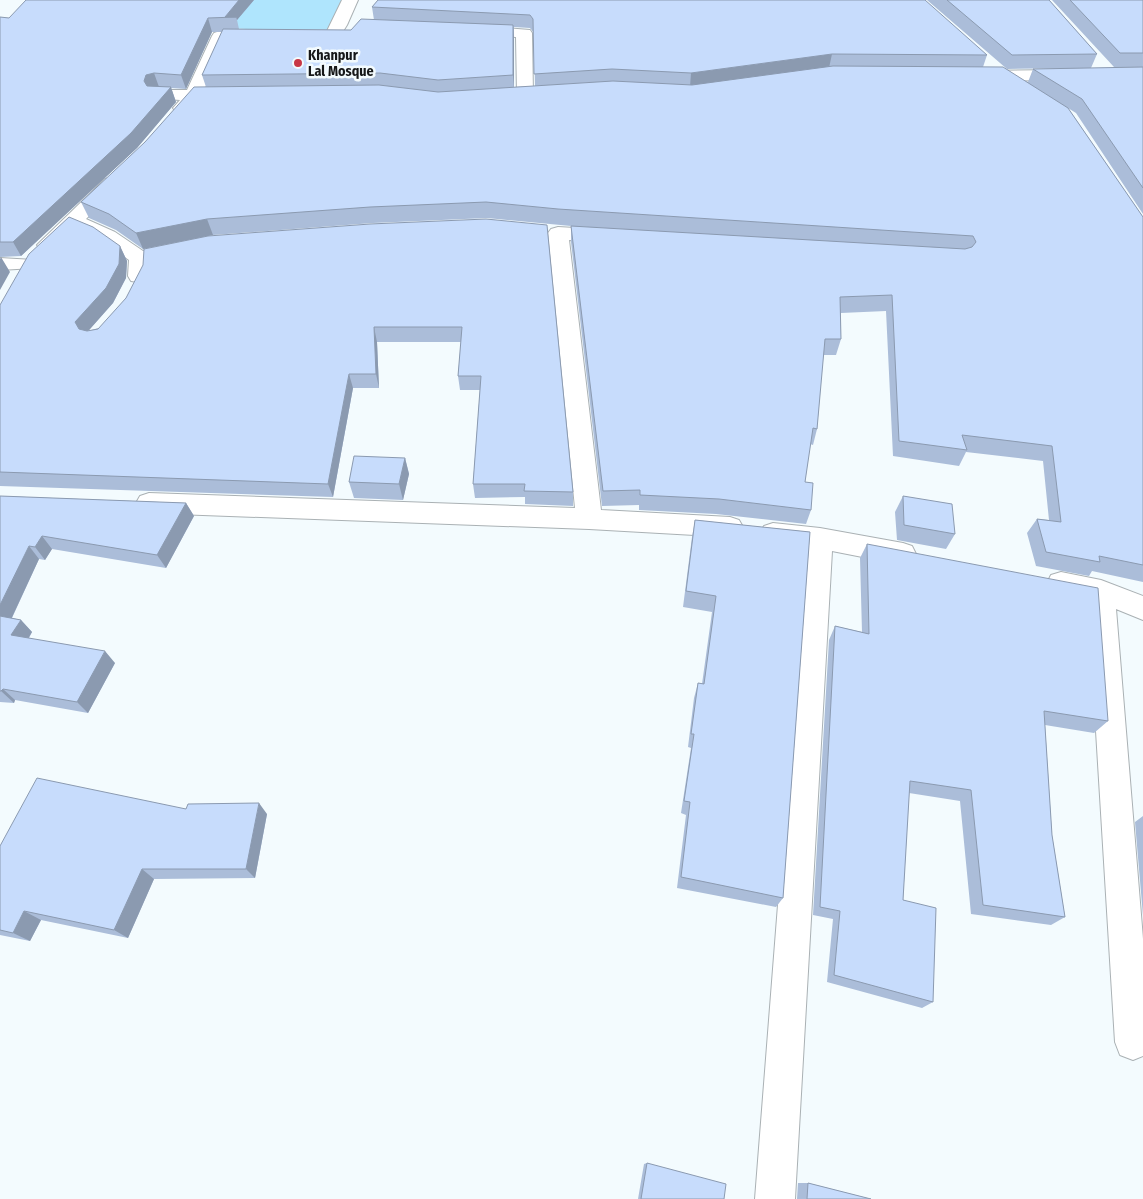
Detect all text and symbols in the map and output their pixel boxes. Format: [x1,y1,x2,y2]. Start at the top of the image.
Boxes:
place label: Khanpur Lal Mosque [308,47,374,80]
marker: Khanpur Lal Mosque [292,57,304,69]

